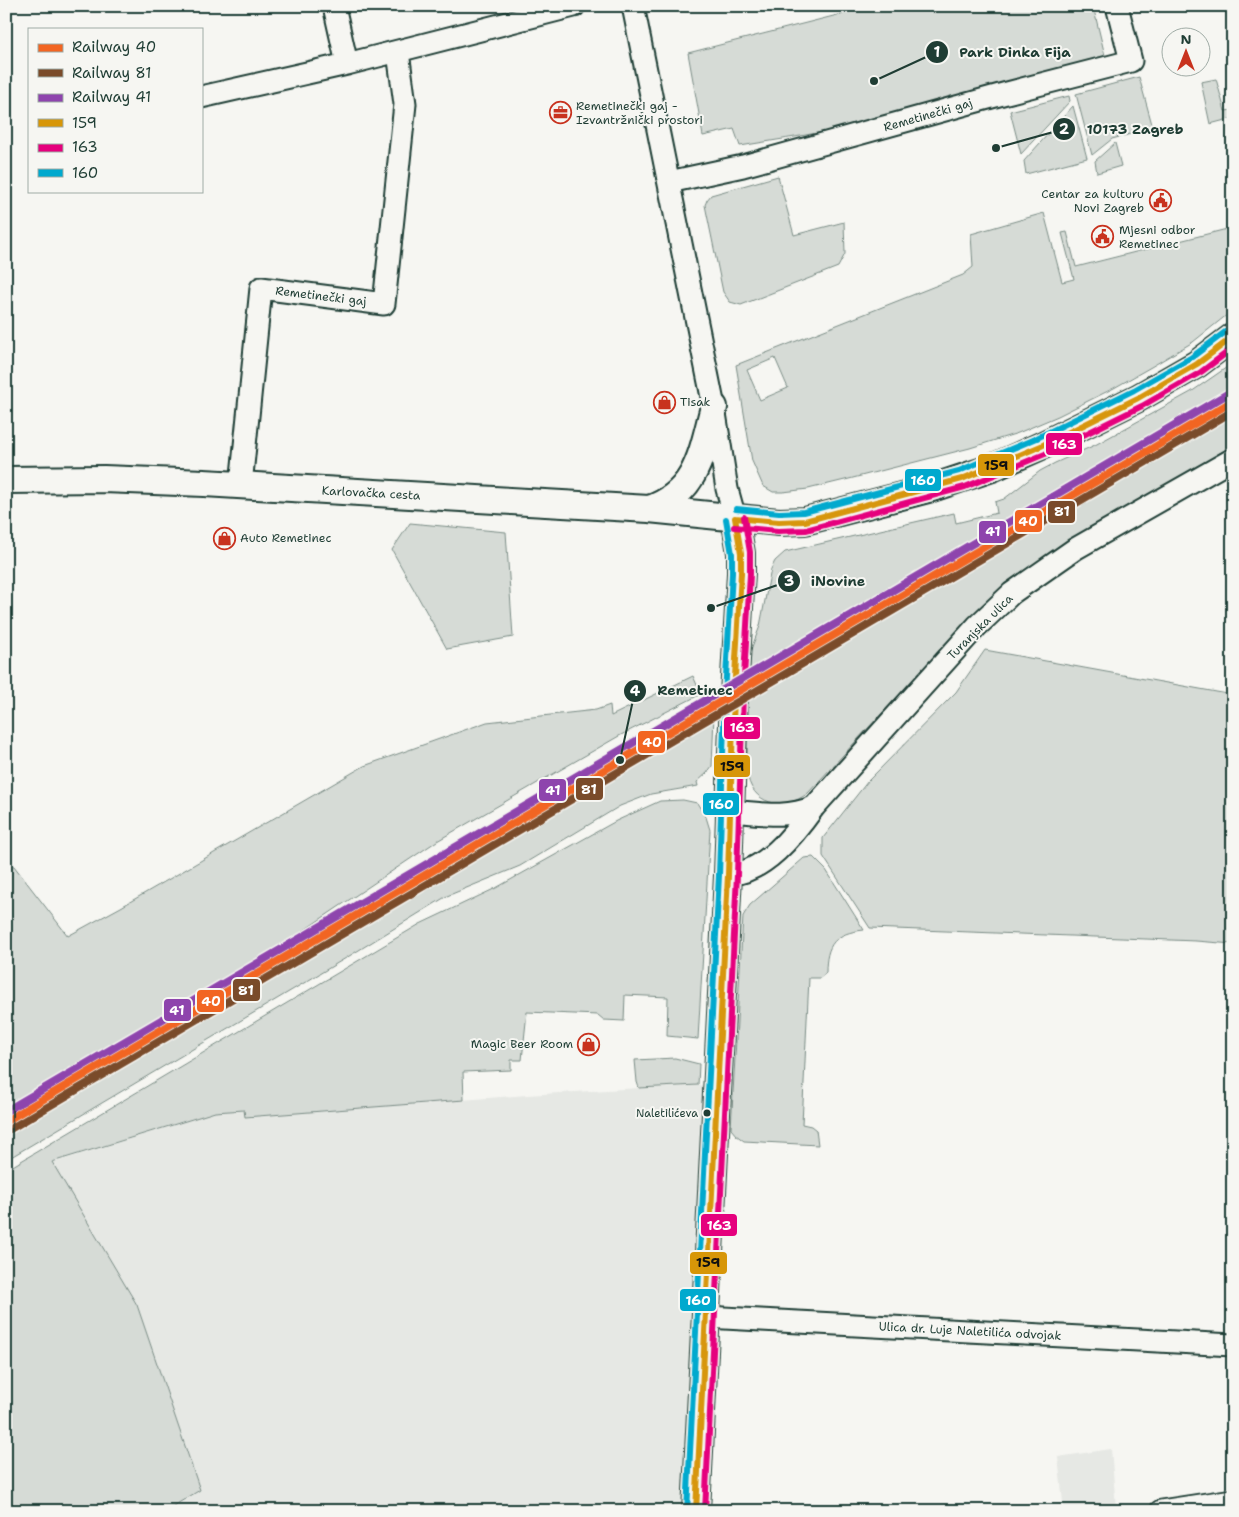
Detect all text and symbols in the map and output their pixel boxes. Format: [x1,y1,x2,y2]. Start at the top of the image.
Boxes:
legend [28,28,202,192]
north arrow [1162,28,1212,78]
text: N [1180,30,1192,48]
text: Railway 40 [72,37,156,57]
callout: Park Dinka Fija [924,37,1081,66]
text: 1 [934,42,941,62]
text: Park Dinka Fija [959,43,1071,61]
text: Railway 81 [72,63,151,83]
text: Railway 41 [72,87,151,107]
street label: Remetinečki gaj [882,95,974,135]
place label: Remetinečki gaj - Izvantržnički prostori [576,98,703,128]
office icon: Remetinečki gaj - Izvantržnički prostori [548,101,572,125]
text: 159 [72,113,97,133]
callout: 10173 Zagreb [1052,114,1193,143]
text: 2 [1059,119,1070,139]
text: 10173 Zagreb [1087,120,1184,138]
text: 163 [72,137,98,157]
text: 160 [72,163,98,183]
place label: Centar za kulturu Novi Zagreb [1041,186,1144,216]
public building icon: Centar za kulturu Novi Zagreb [1148,189,1172,213]
place label: Mjesni odbor Remetinec [1119,222,1196,252]
public building icon: Mjesni odbor Remetinec [1091,225,1115,249]
street label: Remetinečki gaj [275,282,367,310]
shop icon: Tisak [652,390,676,414]
place label: Tisak [680,394,711,410]
line badge: 163 [1045,432,1083,456]
text: 163 [1051,435,1077,453]
line badge: 159 [977,453,1015,477]
text: 159 [984,456,1008,474]
line badge: 160 [904,468,942,492]
text: 160 [910,471,936,489]
street label: Karlovačka cesta [321,482,421,504]
line badge: 81 [1047,500,1076,524]
text: 81 [1054,502,1070,520]
line badge: 40 [1014,509,1043,533]
text: 40 [1018,512,1038,530]
line badge: 41 [978,520,1007,544]
text: 41 [985,522,1001,540]
shop icon: Auto Remetinec [212,526,236,550]
place label: Auto Remetinec [240,530,332,546]
callout: iNovine [776,567,876,596]
text: 3 [784,571,794,591]
text: iNovine [811,572,865,590]
street label: Turanjska ulica [944,590,1017,663]
callout: Remetinec [622,676,743,705]
text: 4 [630,681,641,701]
text: Remetinec [657,681,733,699]
line badge: 163 [723,716,761,740]
text: 163 [729,718,755,736]
line badge: 40 [637,730,666,754]
text: 40 [642,733,662,751]
line badge: 159 [713,754,751,778]
text: 159 [720,757,744,775]
line badge: 81 [575,777,604,801]
line badge: 41 [538,778,567,802]
text: 81 [581,780,597,798]
text: 41 [545,781,561,799]
line badge: 160 [702,792,740,816]
text: 160 [708,795,734,813]
line badge: 81 [232,978,261,1002]
text: 81 [238,981,254,999]
line badge: 40 [196,989,225,1013]
text: 40 [201,992,221,1010]
line badge: 41 [163,998,192,1022]
text: 41 [169,1001,185,1019]
shop icon: Magic Beer Room [577,1032,601,1056]
place label: Magic Beer Room [471,1036,573,1052]
place label: Naletilićeva [636,1106,698,1121]
marker: Naletilićeva [702,1108,712,1118]
line badge: 163 [700,1213,738,1237]
text: 163 [706,1216,732,1234]
line badge: 159 [689,1251,728,1275]
text: 159 [696,1253,720,1271]
line badge: 160 [679,1288,717,1312]
text: 160 [685,1291,711,1309]
street label: Ulica dr. Luje Naletilića odvojak [878,1318,1062,1344]

